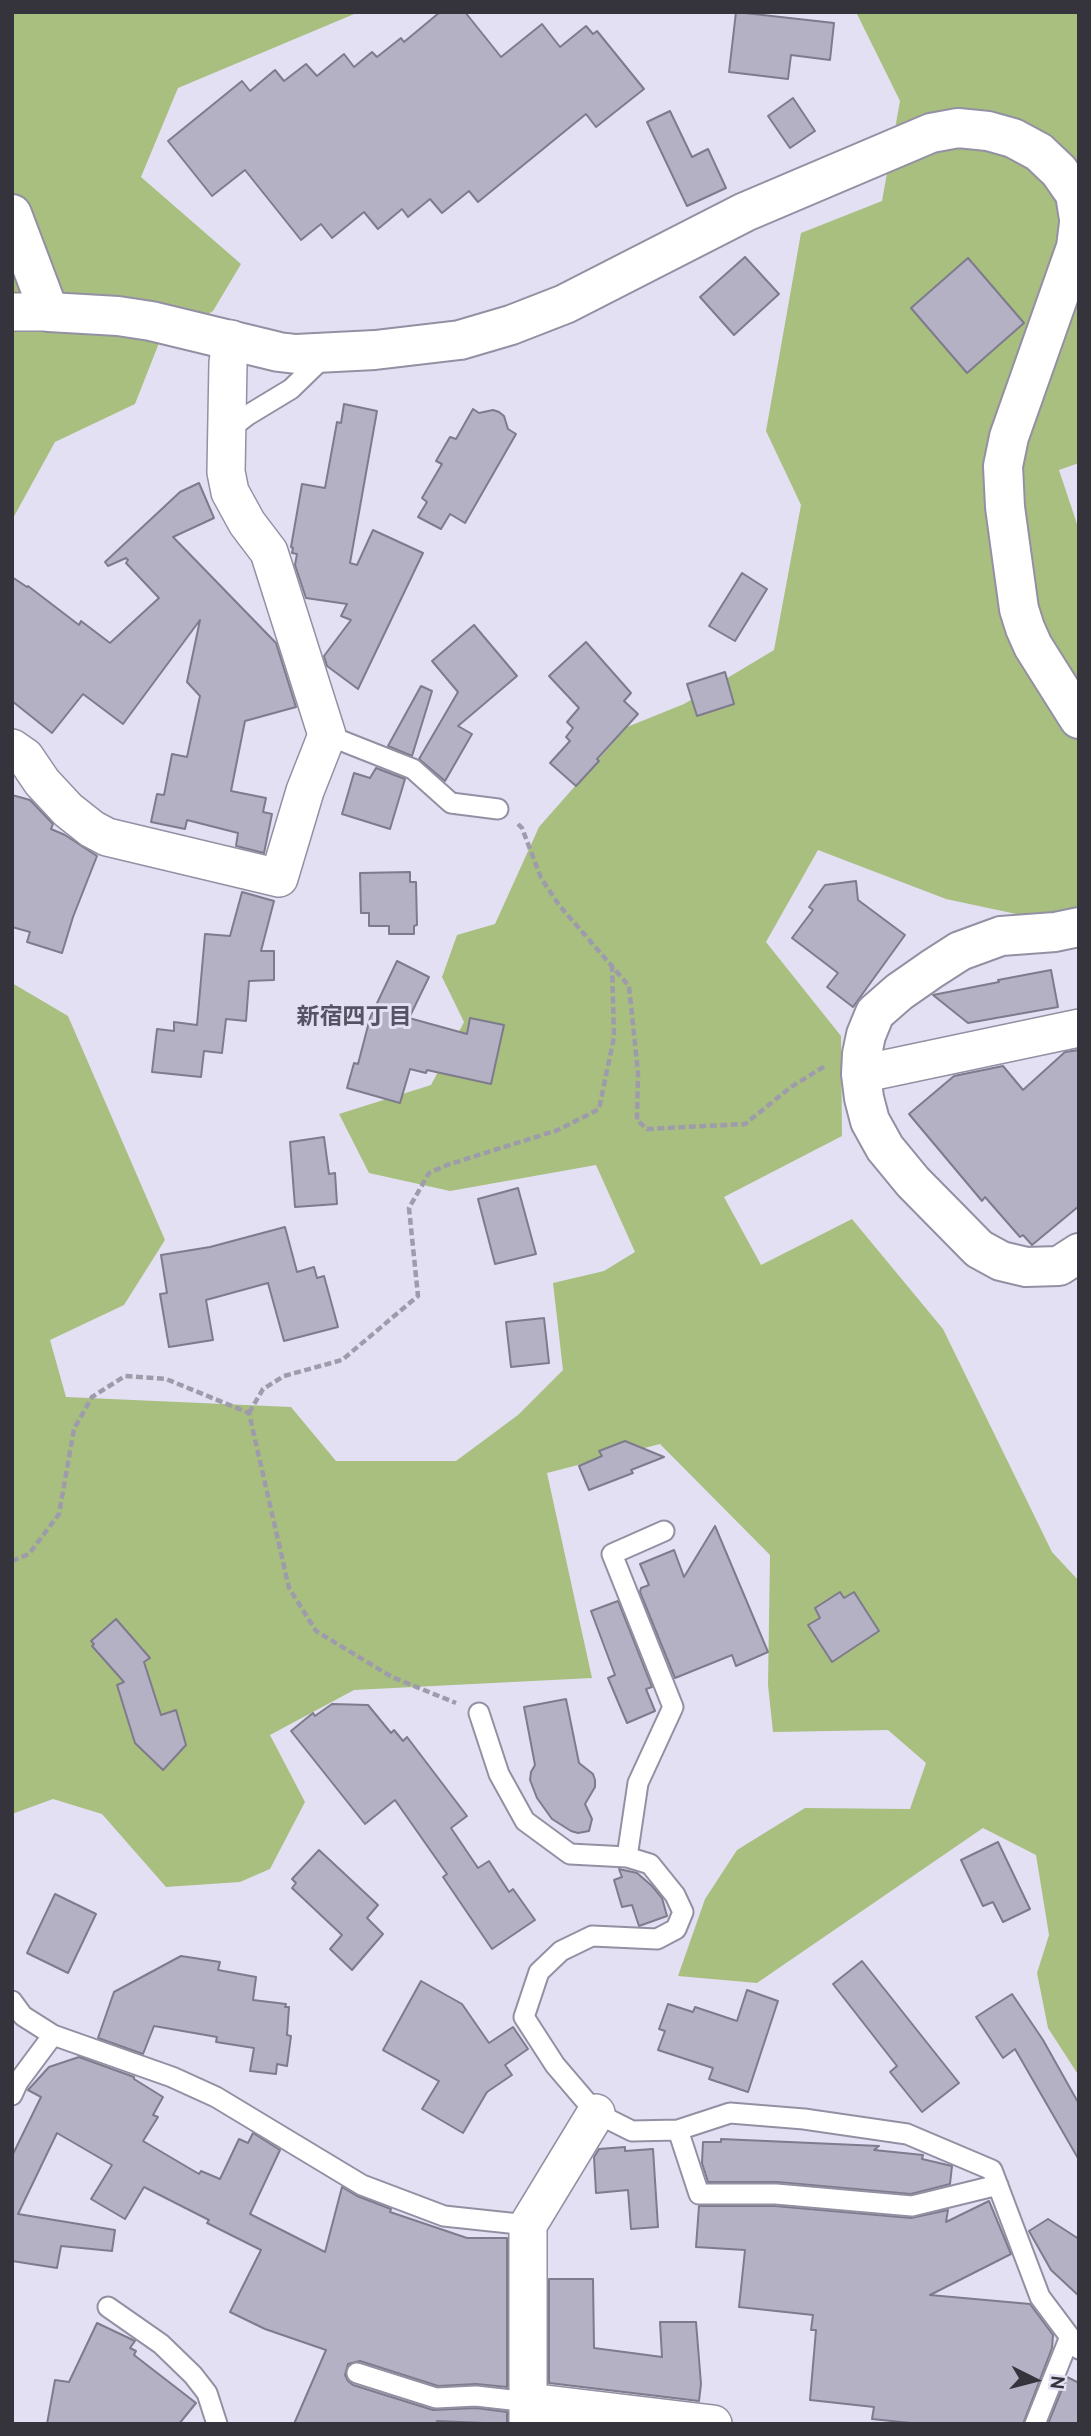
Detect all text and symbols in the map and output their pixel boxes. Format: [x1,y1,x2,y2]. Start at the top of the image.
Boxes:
district label: 新宿四丁目 [297,1005,411,1033]
north arrow [1000,2345,1070,2415]
text: N [1043,2374,1069,2390]

